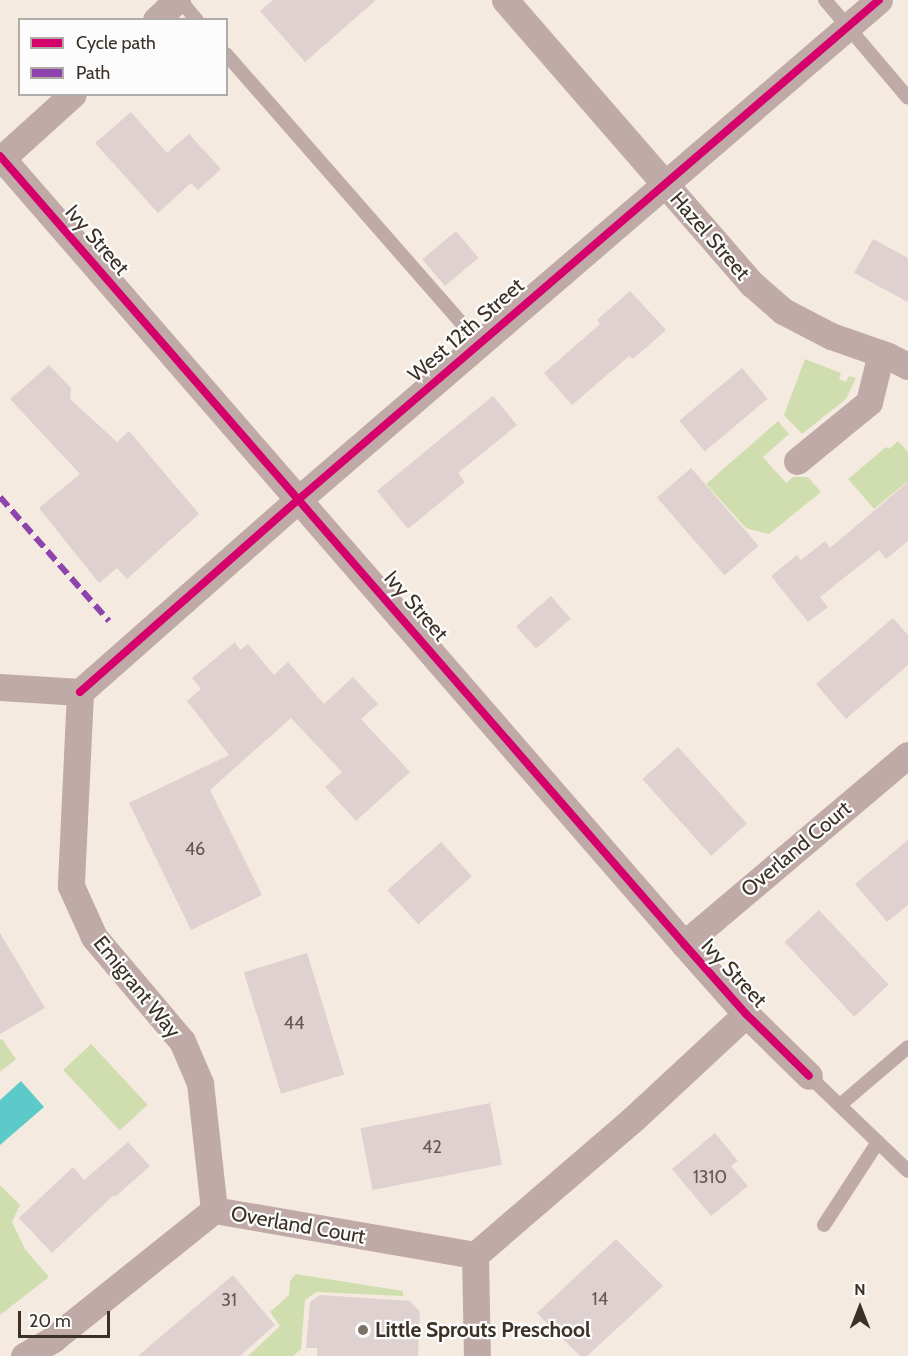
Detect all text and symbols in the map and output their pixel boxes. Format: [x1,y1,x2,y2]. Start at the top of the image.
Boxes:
legend [18,18,228,96]
text: Cycle path [76,32,156,54]
text: Path [76,62,110,84]
street label: Hazel Street [665,187,755,285]
street label: Ivy Street [60,200,134,280]
street label: West 12th Street [403,273,529,387]
street label: Ivy Street [379,566,453,646]
street label: Overland Court [736,796,856,902]
house number: 46 [185,838,205,860]
street label: Emigrant Way [88,931,186,1043]
street label: Ivy Street [696,933,772,1013]
house number: 44 [284,1012,304,1034]
house number: 42 [422,1136,442,1158]
house number: 1310 [693,1166,727,1188]
street label: Overland Court [229,1201,367,1249]
north arrow [830,1278,890,1338]
text: N [854,1280,866,1299]
house number: 14 [592,1288,608,1310]
house number: 31 [221,1289,237,1311]
scale bar [21,1299,112,1337]
text: 20 m [29,1310,71,1332]
place label: Little Sprouts Preschool [375,1317,591,1343]
marker: Little Sprouts Preschool [356,1323,370,1337]

